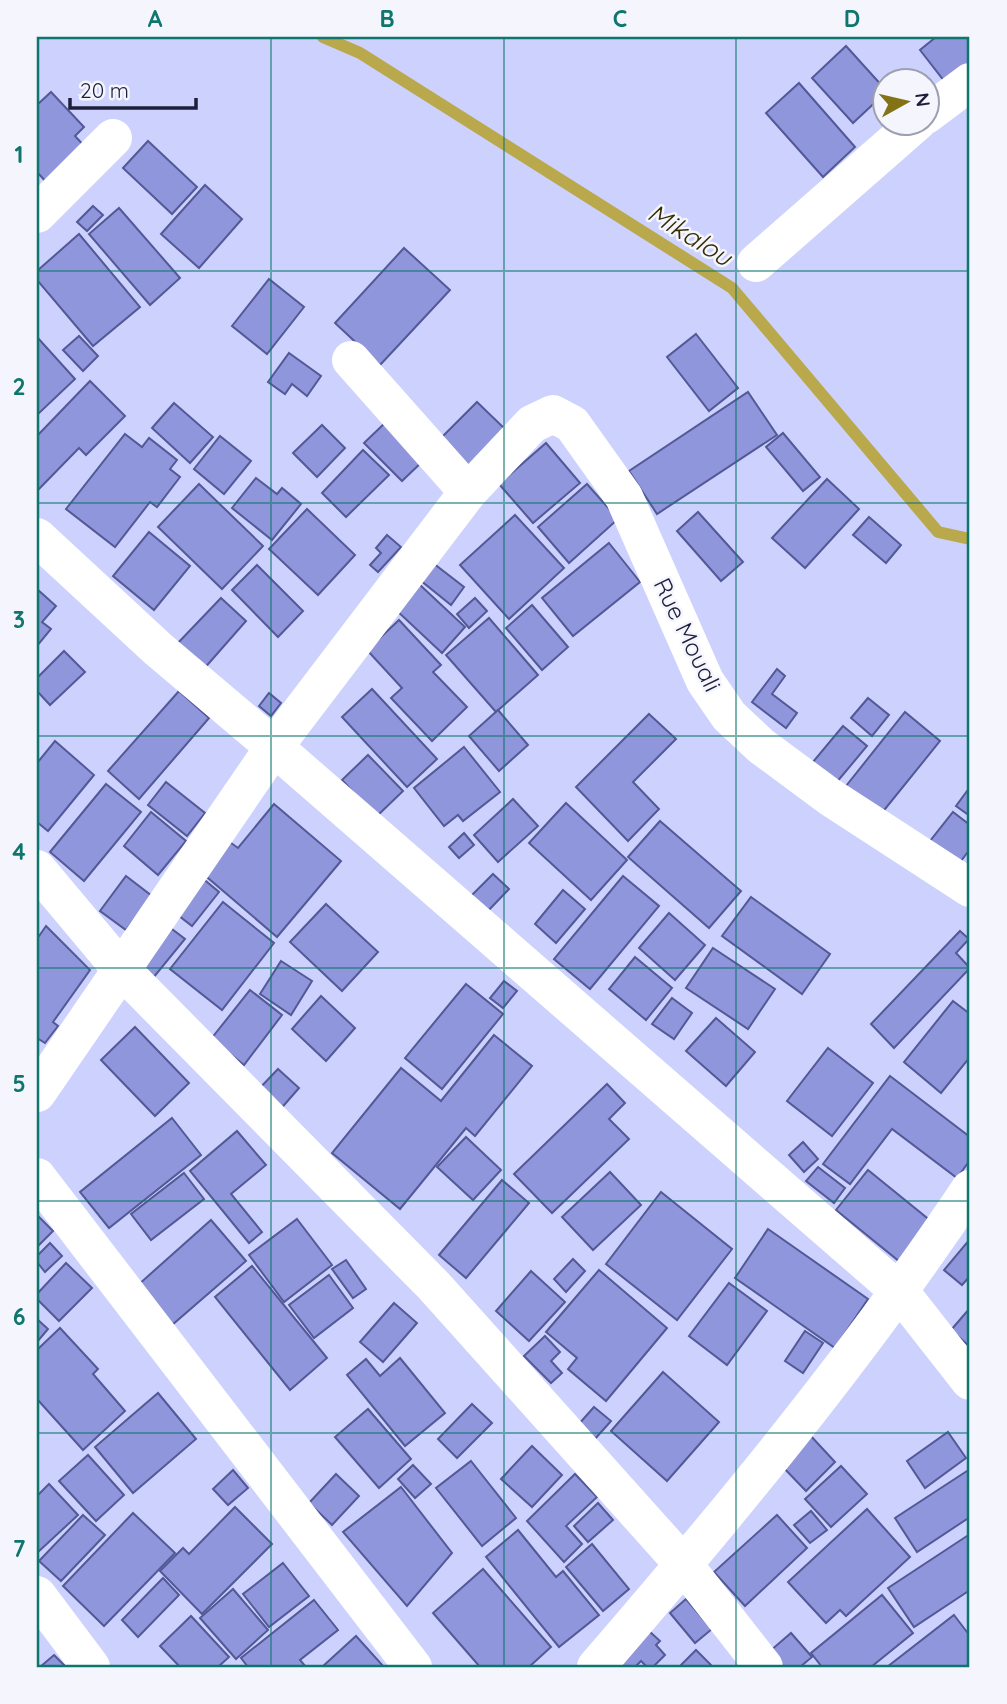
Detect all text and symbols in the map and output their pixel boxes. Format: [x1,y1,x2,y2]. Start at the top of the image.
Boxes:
text: A [148,4,163,33]
text: B [379,4,395,33]
text: C [613,4,627,33]
text: D [844,4,860,33]
scale bar [70,66,196,110]
north arrow [870,66,940,136]
text: 20 m [80,77,129,103]
text: N [910,91,936,108]
text: 1 [15,140,23,169]
water label: Mikalou [642,196,739,274]
text: 2 [12,372,26,401]
street label: Rue Mouali [647,573,728,696]
text: 3 [13,605,25,634]
text: 4 [12,837,26,866]
text: 5 [12,1069,26,1098]
text: 6 [13,1302,25,1331]
text: 7 [13,1534,26,1563]

